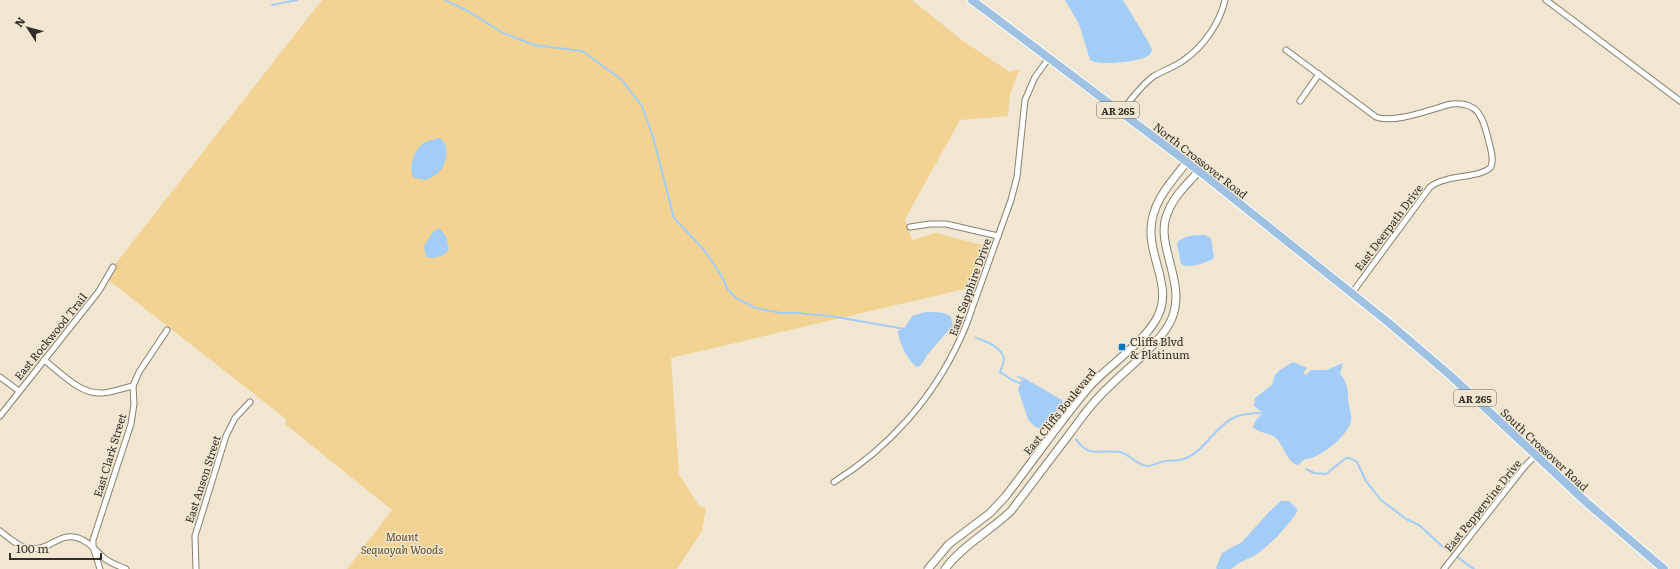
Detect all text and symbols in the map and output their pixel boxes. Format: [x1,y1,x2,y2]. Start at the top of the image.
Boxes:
north arrow [8,8,48,48]
text: N [10,13,28,30]
road number: AR 265 [1097,102,1139,118]
street label: North Crossover Road [1151,118,1252,202]
street label: East Deerpath Drive [1350,180,1426,274]
street label: East Sapphire Drive [944,236,994,338]
street label: East Rockwood Trail [10,289,90,383]
place label: Cliffs Blvd & Platinum [1130,333,1190,362]
marker: Cliffs Blvd & Platinum [1117,342,1127,352]
street label: East Cliffs Boulevard [1019,364,1099,458]
road number: AR 265 [1454,390,1496,406]
street label: South Crossover Road [1498,404,1593,494]
street label: East Clark Street [89,411,129,499]
street label: East Anson Street [180,432,224,525]
street label: East Peppervine Drive [1440,455,1525,555]
park label: Mount Sequoyah Woods [361,528,443,557]
scale bar [10,535,101,561]
text: 100 m [16,539,49,557]

